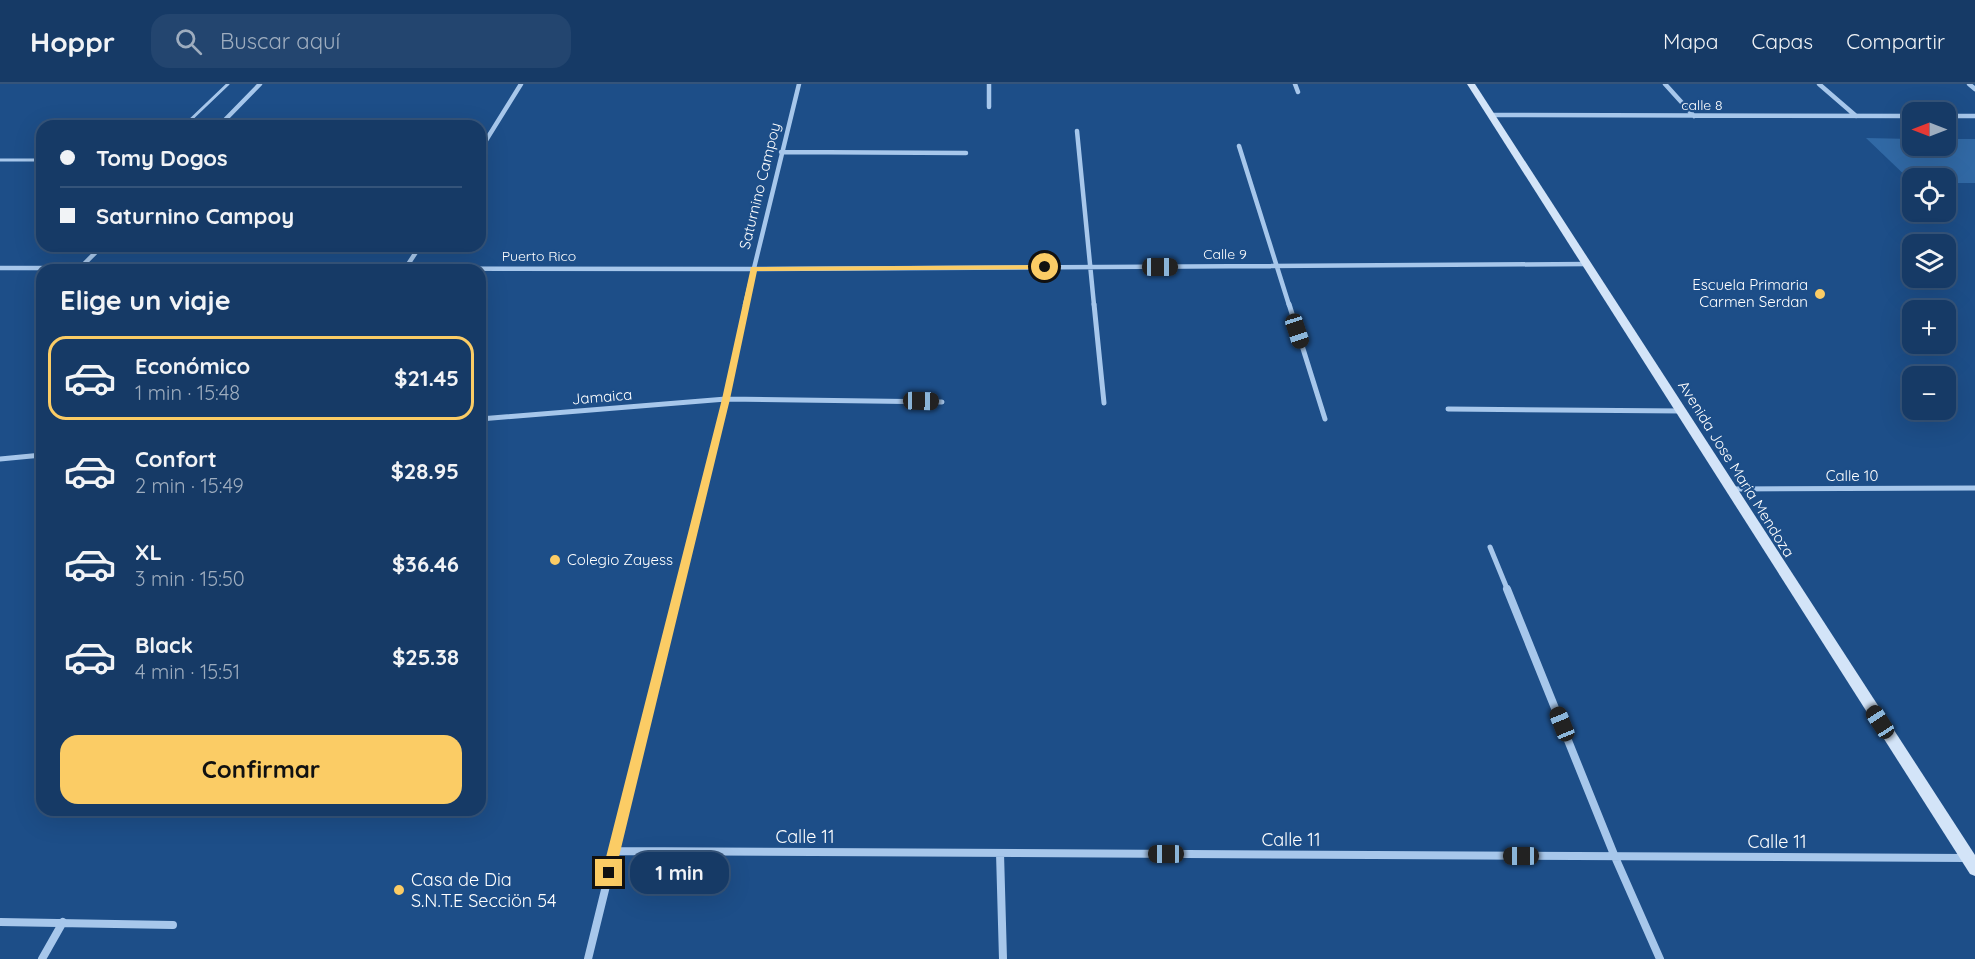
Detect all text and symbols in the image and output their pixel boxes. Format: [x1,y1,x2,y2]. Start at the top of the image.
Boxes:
search box [151,14,571,68]
text: Hoppr [30,24,115,59]
icon: search [172,25,205,58]
text: Buscar aquí [220,27,340,55]
text: Mapa [1663,28,1718,54]
text: Capas [1751,28,1813,54]
text: Compartir [1846,28,1945,54]
street label: calle 8 [1681,96,1723,114]
north arrow [1902,102,1956,156]
map controls [1902,102,1956,420]
street label: Saturnino Campoy [735,121,784,251]
text: Tomy Dogos [96,144,228,172]
button: locate [1902,168,1956,222]
text: Saturnino Campoy [96,202,294,230]
button: layers [1902,234,1956,288]
street label: Calle 9 [1203,245,1247,263]
street label: Puerto Rico [502,247,576,265]
route start [1031,253,1058,280]
car [1142,258,1178,276]
place label: Escuela Primaria Carmen Serdan [1692,275,1808,311]
text: Elige un viaje [60,283,231,317]
marker: Escuela Primaria Carmen Serdan [1813,287,1827,301]
button: + [1902,300,1956,354]
car [1283,311,1311,351]
icon: car [63,351,117,405]
text: Económico [135,352,250,380]
text: $21.45 [394,364,459,392]
button: − [1902,366,1956,420]
street label: Avenida Jose Maria Mendoza [1674,377,1799,560]
text: 1 min · 15:48 [135,380,240,405]
street label: Jamaica [571,384,633,409]
car [903,392,939,410]
icon: car [63,444,117,498]
text: Confort [135,445,217,473]
text: $28.95 [391,457,459,485]
street label: Calle 10 [1826,466,1878,485]
text: 2 min · 15:49 [135,473,244,498]
icon: car [63,537,117,591]
text: XL [135,538,162,566]
text: $36.46 [392,550,459,578]
place label: Colegio Zayess [567,550,673,569]
marker: Colegio Zayess [548,553,562,567]
text: 3 min · 15:50 [135,566,245,591]
icon: car [63,630,117,684]
text: Black [135,631,193,659]
text: $25.38 [392,643,459,671]
text: 4 min · 15:51 [135,659,240,684]
car [1863,702,1897,742]
car [1547,704,1577,744]
button: Confirmar [60,735,462,804]
street label: Calle 11 [775,825,835,848]
street label: Calle 11 [1261,828,1321,851]
street label: Calle 11 [1747,830,1807,853]
car [1148,845,1184,863]
car [1503,847,1539,865]
callout: 1 min [630,852,729,894]
route end [595,859,622,886]
text: 1 min [655,860,704,885]
place label: Casa de Dia S.N.T.E Secciön 54 [411,868,556,912]
marker: Casa de Dia S.N.T.E Secciön 54 [392,883,406,897]

